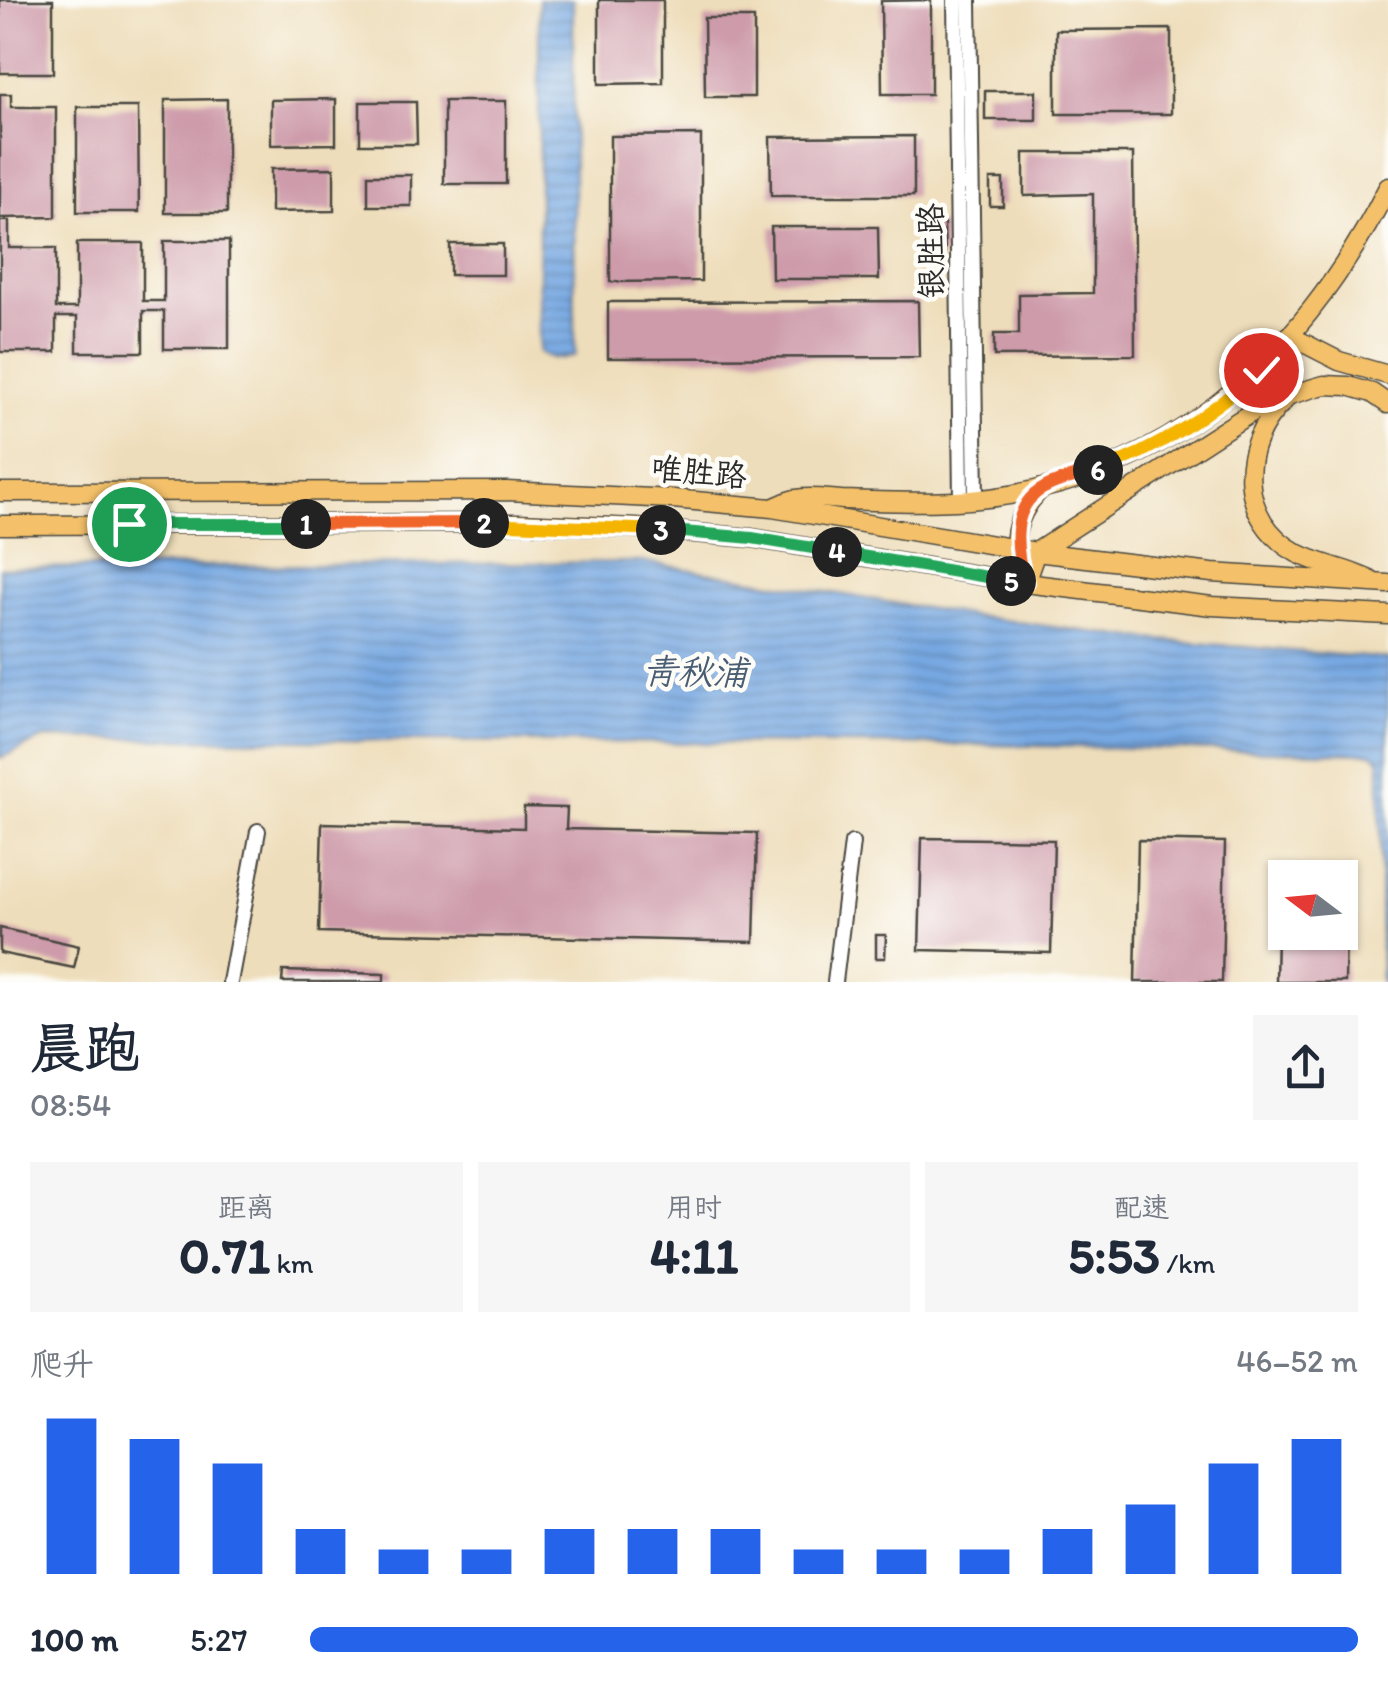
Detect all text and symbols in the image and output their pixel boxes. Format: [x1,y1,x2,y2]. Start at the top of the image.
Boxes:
street label: 银胜路 [911,203,951,299]
pin [1219,328,1304,413]
icon: check [1234,343,1289,398]
pin: 6 [1073,445,1123,495]
street label: 唯胜路 [650,449,748,495]
text: 6 [1091,453,1105,487]
pin [87,482,172,567]
icon: arrive [102,497,157,552]
pin: 2 [459,498,509,548]
pin: 1 [281,499,331,549]
pin: 3 [636,505,686,555]
text: 2 [477,506,491,540]
text: 1 [300,507,313,541]
text: 3 [653,513,669,547]
pin: 4 [812,527,862,577]
text: 4 [829,535,845,569]
pin: 5 [986,556,1036,606]
text: 5 [1004,564,1018,598]
water label: 青秋浦 [642,650,752,694]
north arrow [1268,860,1358,950]
map controls [1268,860,1358,950]
text: 晨跑 [30,1015,140,1081]
button: share [1253,1015,1358,1120]
text: 08:54 [30,1086,111,1124]
text: 距离 [218,1190,274,1224]
text: 用时 [666,1190,722,1224]
text: 配速 [1114,1190,1170,1224]
text: 0.71 [179,1225,270,1286]
text: 4:11 [650,1225,738,1286]
text: 5:53 [1068,1225,1160,1286]
text: km [270,1246,314,1280]
text: /km [1160,1246,1215,1280]
text: 46–52 m [1236,1342,1358,1380]
text: 爬升 [30,1345,94,1383]
text: 100 m [30,1621,118,1659]
text: 5:27 [190,1621,247,1659]

